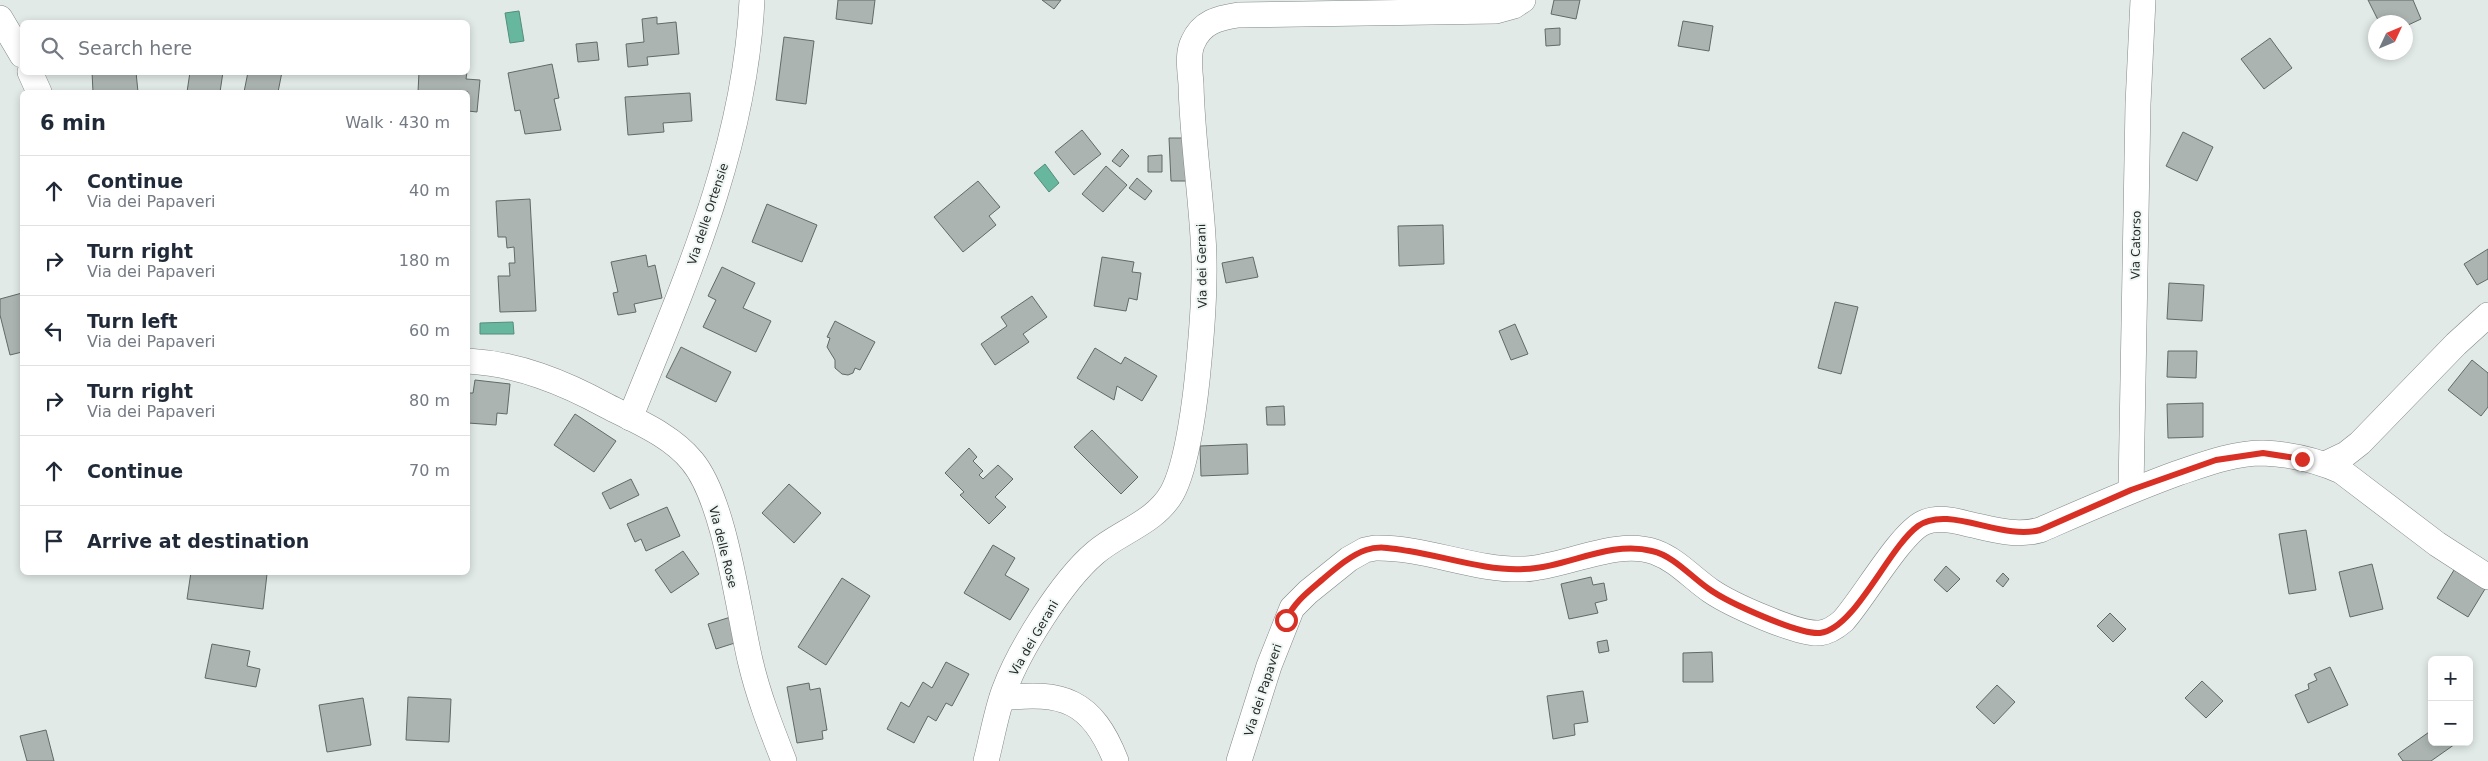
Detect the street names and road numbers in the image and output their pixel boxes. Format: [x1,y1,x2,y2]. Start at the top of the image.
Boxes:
street label: Via delle Ortensie [685,161,731,267]
street label: Via Catorso [2128,211,2144,279]
street label: Via dei Gerani [1194,224,1210,308]
street label: Via delle Rose [706,505,740,589]
street label: Via dei Gerani [1007,598,1061,678]
street label: Via dei Papaveri [1241,642,1285,738]

